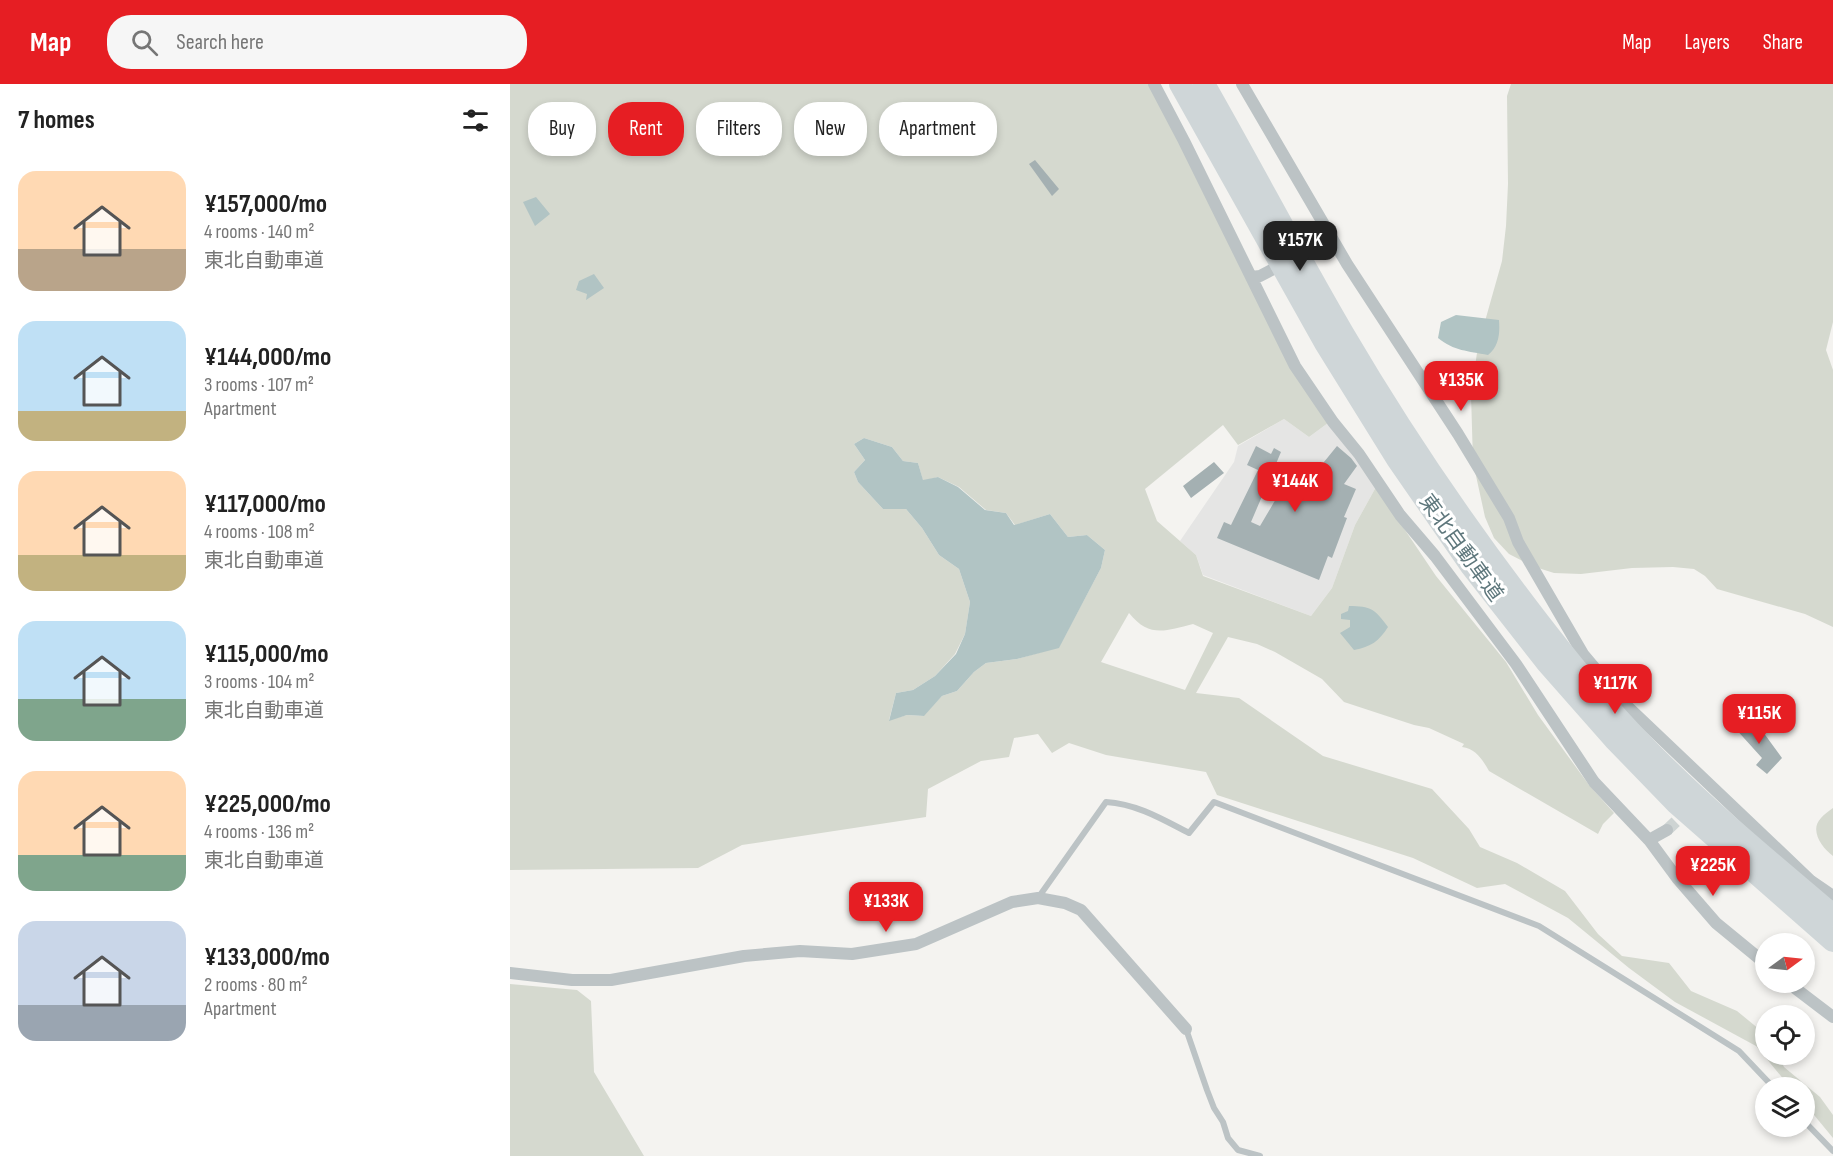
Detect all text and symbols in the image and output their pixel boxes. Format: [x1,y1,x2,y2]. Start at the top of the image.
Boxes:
search box [107,15,527,69]
text: Map [30,26,71,59]
icon: search [128,26,161,59]
text: Search here [176,29,264,56]
text: Map [1622,30,1651,55]
text: Layers [1684,30,1730,55]
text: Share [1763,30,1803,55]
chip: Buy [528,102,596,156]
chip: Rent [608,102,684,156]
chip: Filters [696,102,782,156]
chip: New [794,102,867,156]
chip: Apartment [879,102,997,156]
icon: filters [459,104,492,137]
text: 7 homes [18,105,95,136]
text: ¥157,000/mo [204,189,327,220]
icon: home [66,195,138,267]
text: 4 rooms · 140 m² [204,220,314,244]
pin: ¥157K [1258,221,1342,272]
text: ¥157K [1277,228,1323,252]
text: 東北自動車道 [204,249,324,273]
text: ¥144,000/mo [204,342,331,373]
icon: home [66,345,138,417]
pin: ¥135K [1419,361,1503,412]
text: ¥135K [1438,368,1484,392]
text: 3 rooms · 107 m² [204,373,314,397]
text: Apartment [204,397,277,421]
pin: ¥144K [1253,462,1337,513]
text: ¥144K [1272,469,1318,493]
text: ¥117,000/mo [204,489,326,520]
street label: 東北自動車道 [1414,490,1508,606]
icon: home [66,495,138,567]
text: 4 rooms · 108 m² [204,520,315,544]
text: 東北自動車道 [204,549,324,573]
text: ¥115,000/mo [204,639,329,670]
icon: home [66,645,138,717]
pin: ¥117K [1573,664,1657,715]
text: 3 rooms · 104 m² [204,670,314,694]
text: ¥117K [1593,671,1637,695]
pin: ¥115K [1717,694,1801,745]
text: 東北自動車道 [204,699,324,723]
text: ¥115K [1737,701,1781,725]
text: ¥225,000/mo [204,789,331,820]
icon: home [66,795,138,867]
text: 4 rooms · 136 m² [204,820,314,844]
pin: ¥225K [1671,846,1755,897]
text: 東北自動車道 [204,849,324,873]
text: ¥225K [1690,853,1736,877]
pin: ¥133K [844,882,928,933]
text: ¥133K [863,889,909,913]
north arrow [1755,933,1815,993]
map controls [1755,933,1815,1137]
text: ¥133,000/mo [204,942,330,973]
icon: home [66,945,138,1017]
text: 2 rooms · 80 m² [204,973,308,997]
text: Apartment [204,997,277,1021]
button: locate [1755,1005,1815,1065]
button: layers [1755,1077,1815,1137]

